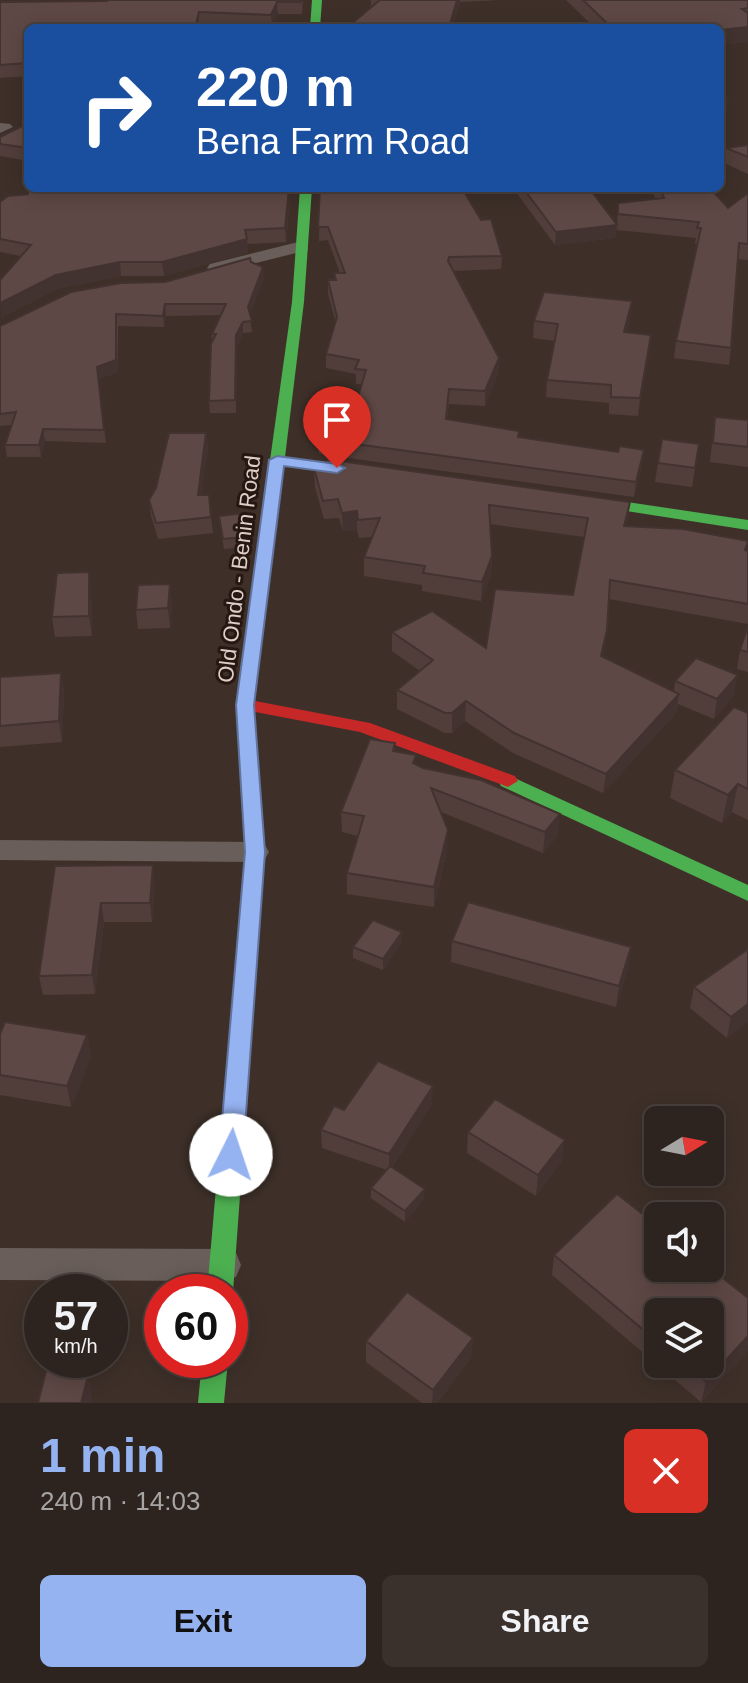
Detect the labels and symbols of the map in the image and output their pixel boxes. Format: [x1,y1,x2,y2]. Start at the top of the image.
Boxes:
pin [303,386,371,468]
street label: Old Ondo - Benin Road [213,454,265,684]
north arrow [644,1106,724,1186]
position arrow [189,1113,273,1197]
speed limit sign: 60 [144,1274,248,1378]

